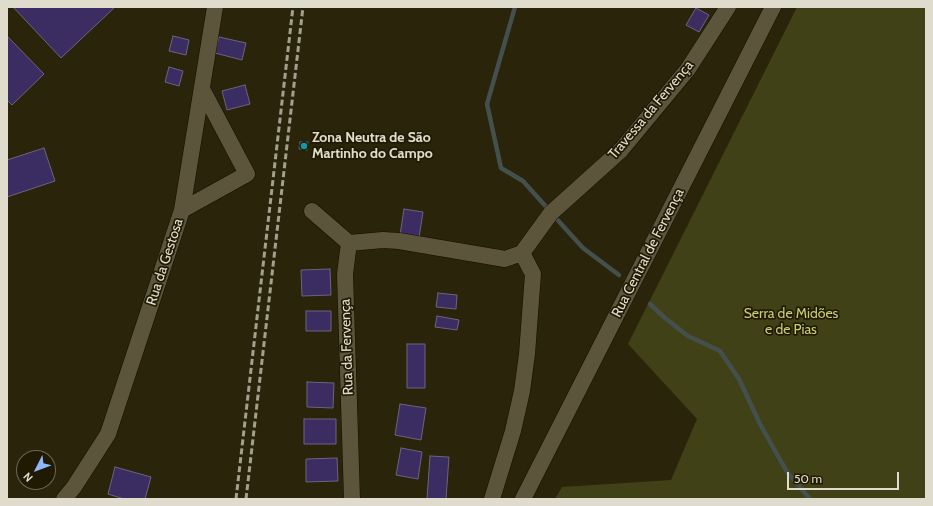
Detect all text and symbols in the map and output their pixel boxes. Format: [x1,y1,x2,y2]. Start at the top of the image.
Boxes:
street label: Travessa da Fervença [605,57,697,163]
place label: Zona Neutra de São Martinho do Campo [312,130,433,162]
marker: Zona Neutra de São Martinho do Campo [299,141,309,151]
street label: Rua Central de Fervença [608,186,688,320]
street label: Rua da Gestosa [143,216,187,308]
street label: Rua da Fervença [337,299,357,395]
park label: Serra de Midões e de Pias [744,306,838,338]
north arrow [16,450,56,490]
scale bar [789,464,901,490]
text: N [20,470,36,485]
text: 50 m [794,471,822,486]

